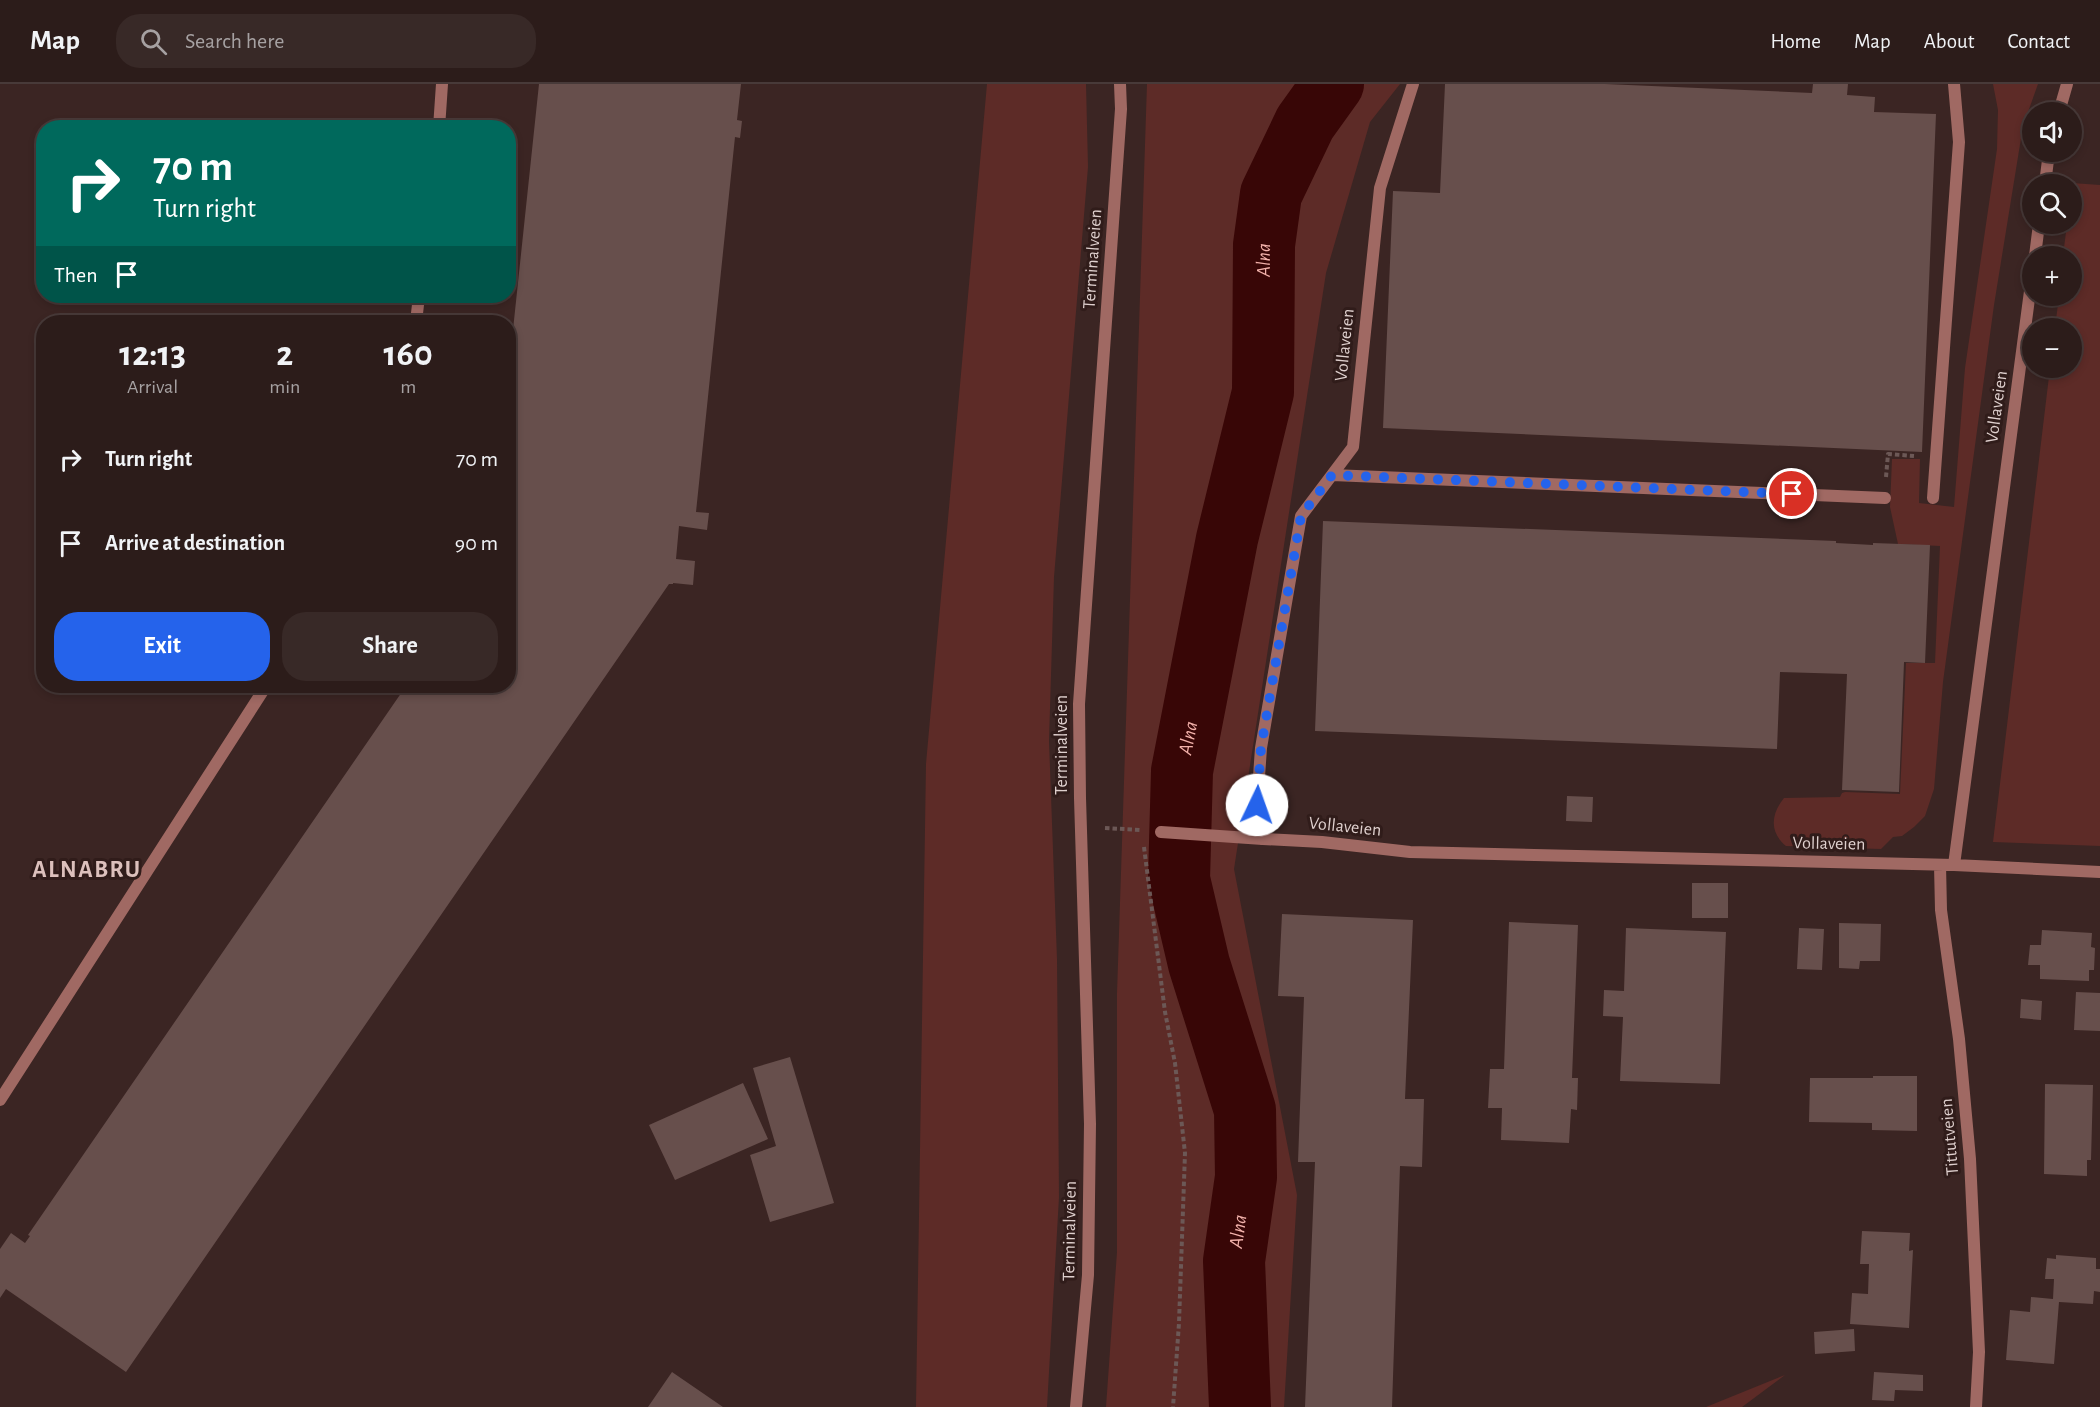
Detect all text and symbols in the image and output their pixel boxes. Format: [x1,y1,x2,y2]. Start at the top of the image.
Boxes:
search box [116,14,536,68]
icon: search [137,25,170,58]
text: Map [30,27,80,55]
text: Search here [185,30,284,52]
text: Home [1770,31,1821,52]
text: Map [1854,31,1891,52]
text: About [1924,31,1974,52]
text: Contact [2007,31,2070,52]
map controls [2022,102,2082,378]
button: sound [2022,102,2082,162]
icon: right [54,144,132,222]
text: 70 m [153,146,233,188]
button: search [2022,174,2082,234]
text: Turn right [153,195,256,222]
street label: Terminalveien [1081,208,1105,310]
water label: Alna [1254,243,1274,278]
button: + [2022,246,2082,306]
icon: arrive [110,258,143,291]
text: Then [54,264,98,286]
street label: Vollaveien [1332,308,1358,382]
button: − [2022,318,2082,378]
text: 12:13 [119,336,186,372]
text: 2 [276,336,293,372]
text: 160 [384,336,433,372]
street label: Vollaveien [1983,370,2011,444]
text: Arrival [127,377,178,397]
text: min [269,377,300,397]
text: m [400,377,416,397]
icon: right [54,443,87,476]
text: Turn right [105,448,192,470]
text: 70 m [456,448,498,470]
pin [1766,468,1817,519]
icon: arrive [1775,477,1808,510]
icon: arrive [54,527,87,560]
text: Arrive at destination [105,532,285,554]
text: 90 m [455,532,498,554]
button: Exit [54,612,270,681]
button: Share [282,612,498,681]
street label: Terminalveien [1053,695,1071,795]
water label: Alna [1175,720,1201,757]
position arrow [1225,773,1289,837]
street label: Vollaveien [1308,814,1382,840]
street label: Vollaveien [1792,834,1866,854]
district label: ALNABRU [32,858,142,882]
street label: Tittutveien [1938,1098,1962,1176]
street label: Terminalveien [1060,1181,1080,1281]
water label: Alna [1226,1213,1251,1251]

